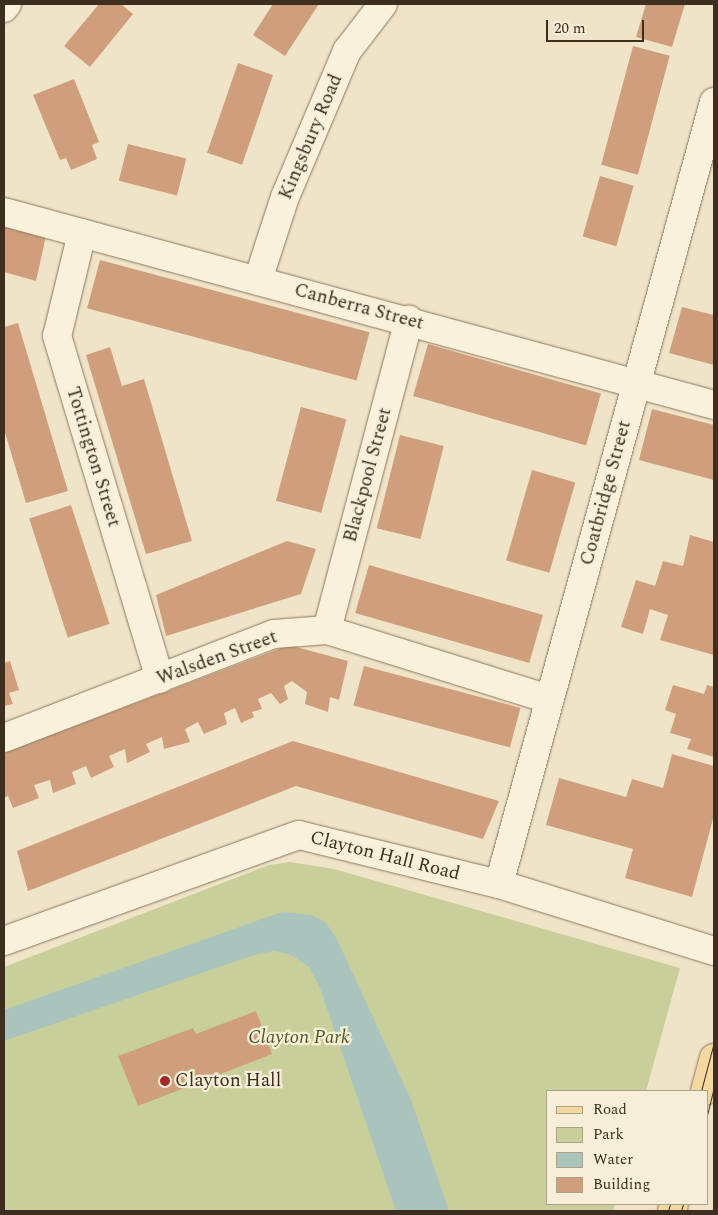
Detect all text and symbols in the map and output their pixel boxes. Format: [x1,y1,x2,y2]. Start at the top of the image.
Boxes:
scale bar [548,10,646,42]
text: 20 m [554,17,586,40]
street label: Kingsbury Road [274,71,348,203]
street label: Canberra Street [292,279,426,335]
street label: Tottington Street [61,384,125,530]
street label: Blackpool Street [339,405,397,545]
street label: Coatbridge Street [576,418,636,568]
street label: Walsden Street [154,626,280,690]
street label: Clayton Hall Road [308,826,462,886]
park label: Clayton Park [248,1027,350,1049]
place label: Clayton Hall [175,1070,281,1092]
marker: Clayton Hall [159,1075,171,1087]
legend [546,1090,708,1205]
text: Road [593,1098,627,1121]
text: Park [593,1123,624,1146]
text: Water [593,1148,633,1171]
text: Building [593,1173,650,1196]

